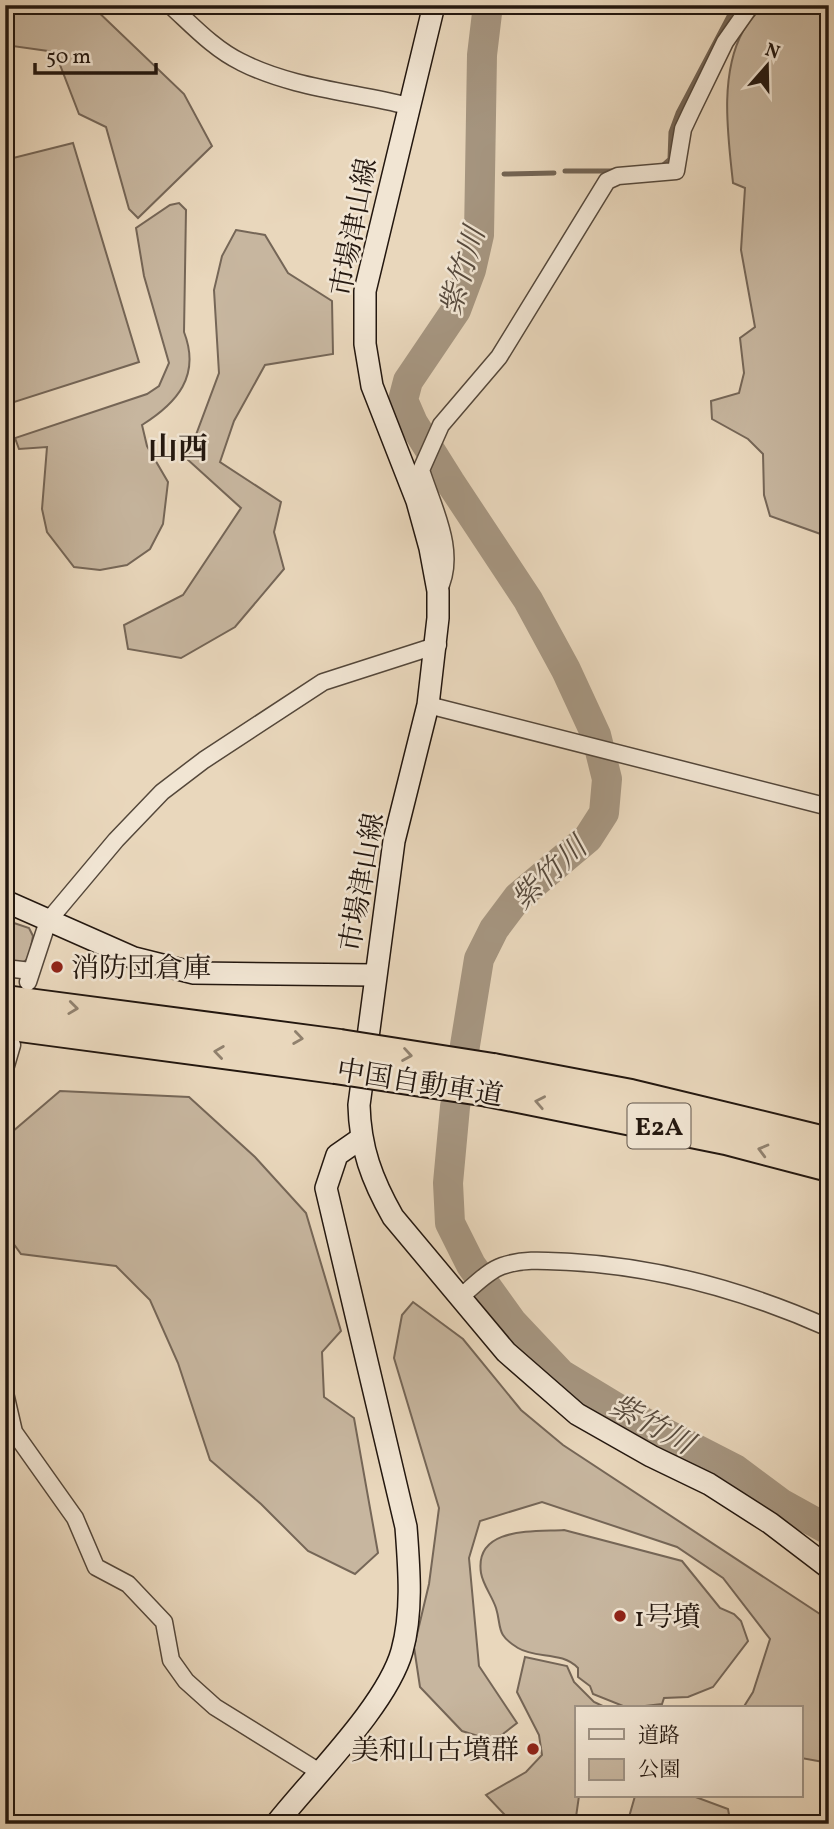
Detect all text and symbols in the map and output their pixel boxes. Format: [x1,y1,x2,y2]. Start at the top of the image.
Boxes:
scale bar [35,32,156,76]
north arrow [732,32,802,102]
text: N [761,37,783,67]
text: 50 m [46,43,91,72]
street label: 市場津山線 [323,155,388,300]
water label: 紫竹川 [431,220,498,321]
district label: 山西 [148,429,208,471]
street label: 市場津山線 [332,810,395,955]
water label: 紫竹川 [503,826,600,921]
place label: 消防団倉庫 [71,950,211,989]
marker: 消防団倉庫 [49,959,65,975]
one-way arrow [67,1001,79,1016]
one-way arrow [293,1031,304,1046]
one-way arrow [213,1045,225,1060]
one-way arrow [401,1047,413,1062]
street label: 中国自動車道 [334,1052,506,1117]
one-way arrow [534,1095,546,1110]
road number: E2A [628,1104,690,1148]
one-way arrow [757,1144,769,1158]
water label: 紫竹川 [601,1386,703,1467]
place label: 1号墳 [634,1599,701,1638]
marker: 1号墳 [612,1608,628,1624]
legend [575,1706,802,1798]
text: 道路 [638,1722,680,1751]
place label: 美和山古墳群 [351,1732,519,1771]
marker: 美和山古墳群 [525,1741,541,1757]
text: 公園 [638,1756,680,1785]

